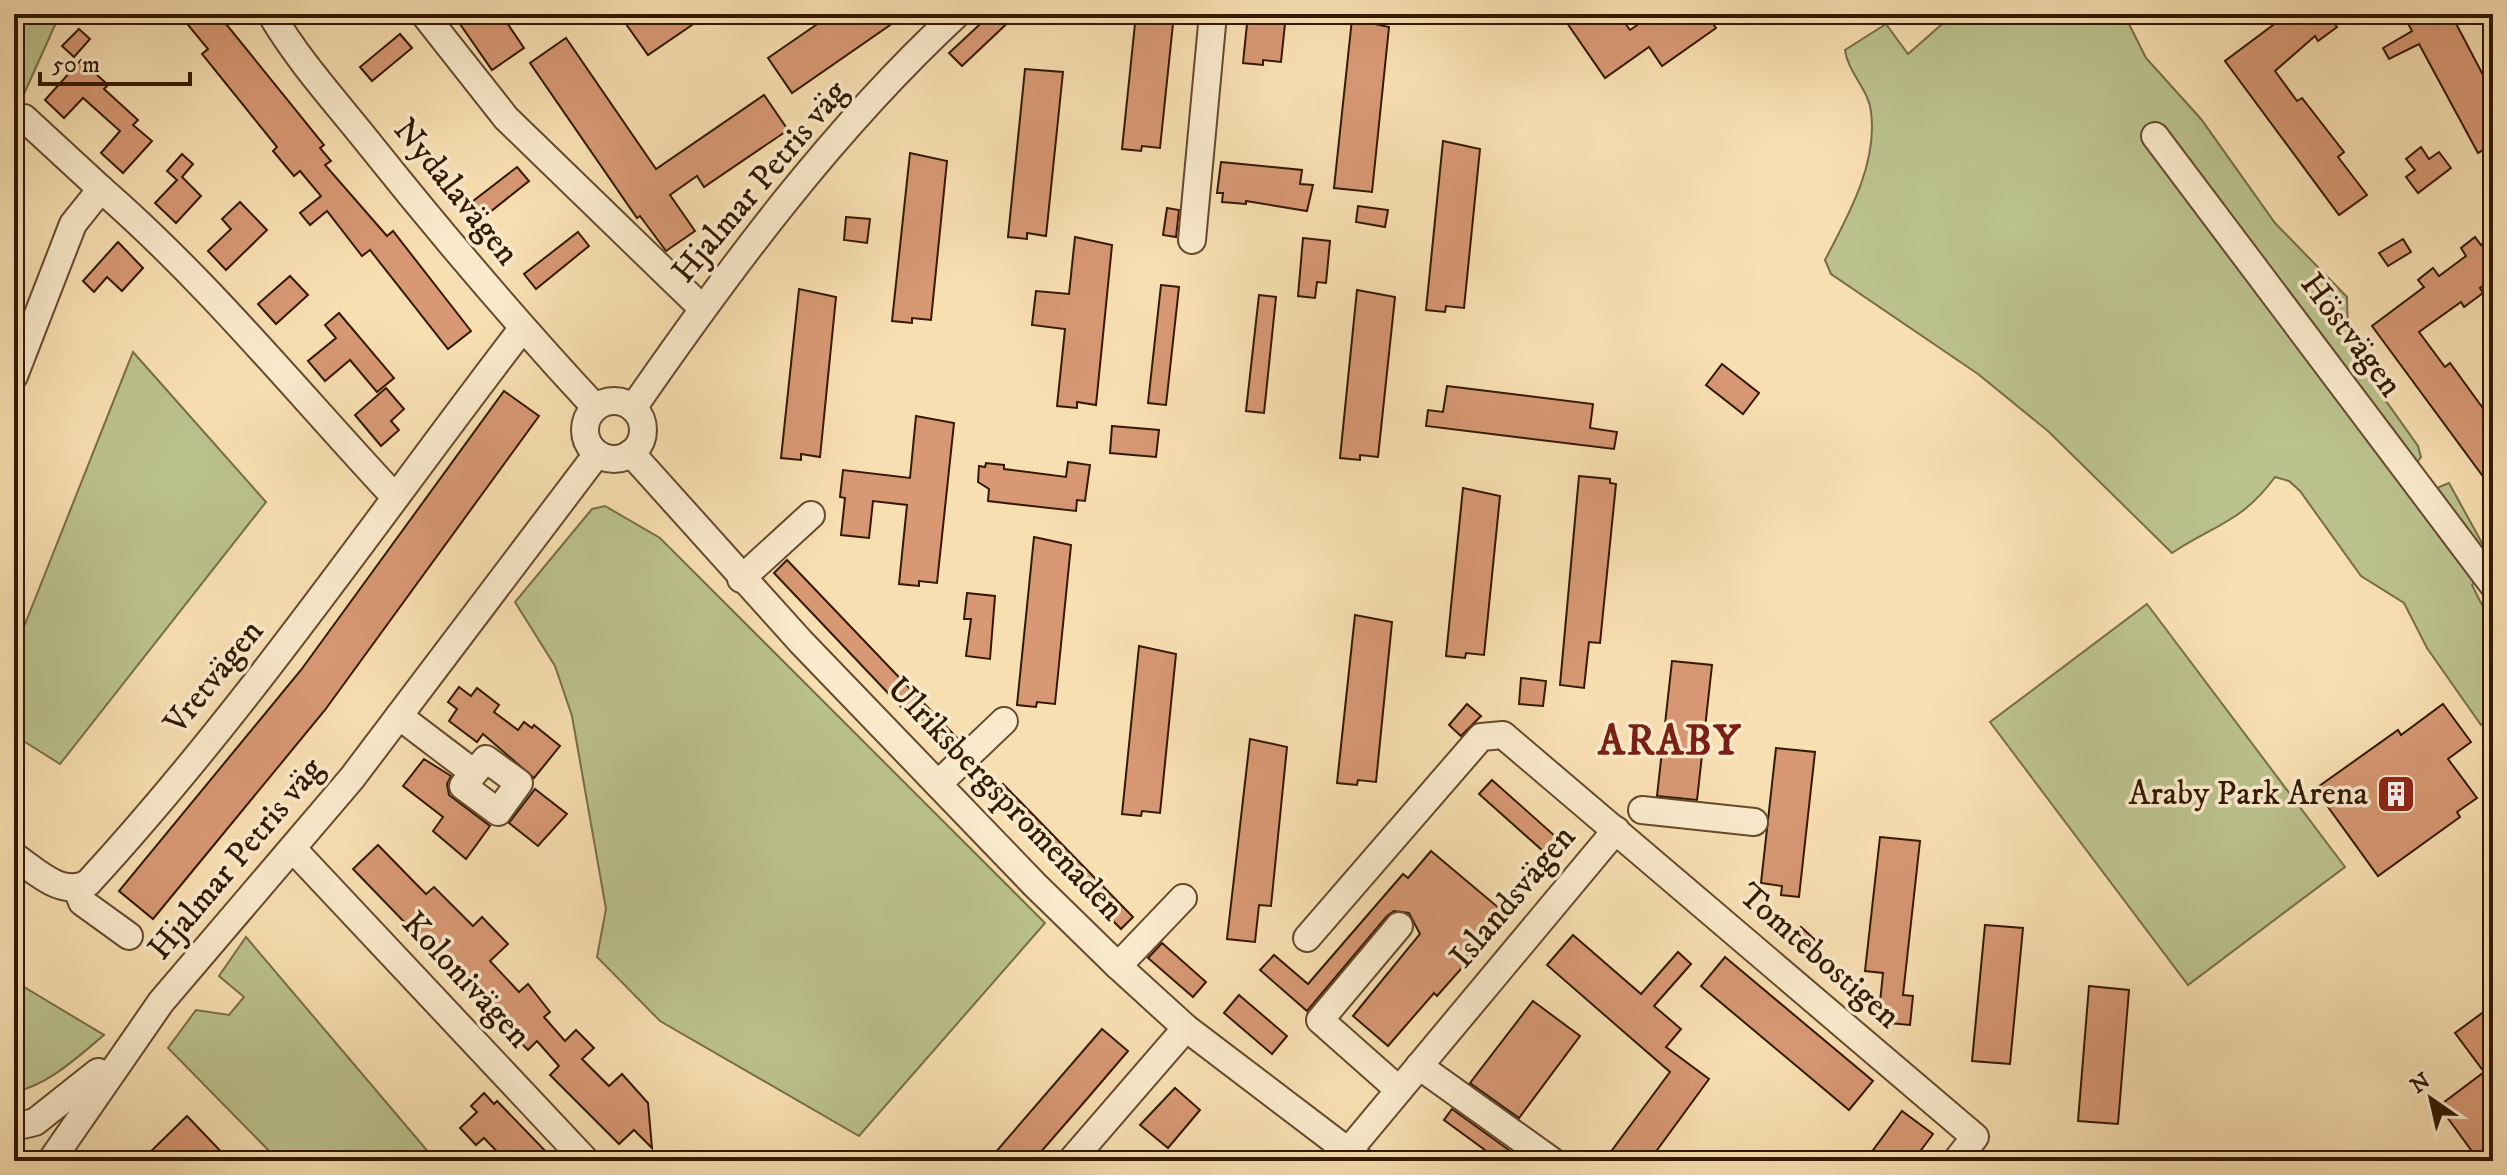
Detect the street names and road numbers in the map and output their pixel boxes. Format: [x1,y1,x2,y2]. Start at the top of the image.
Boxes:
street label: Hjalmar Petris väg [663,72,857,292]
street label: Nydalavägen [384,110,528,274]
street label: Höstvägen [2291,265,2411,406]
street label: Vretvägen [155,611,273,743]
street label: Ulriksbergspromenaden [878,668,1133,930]
street label: Hjalmar Petris väg [139,749,333,969]
street label: Islandsvägen [1441,817,1585,977]
street label: Tomtebostigen [1729,874,1909,1038]
street label: Kolonivägen [392,903,540,1057]

